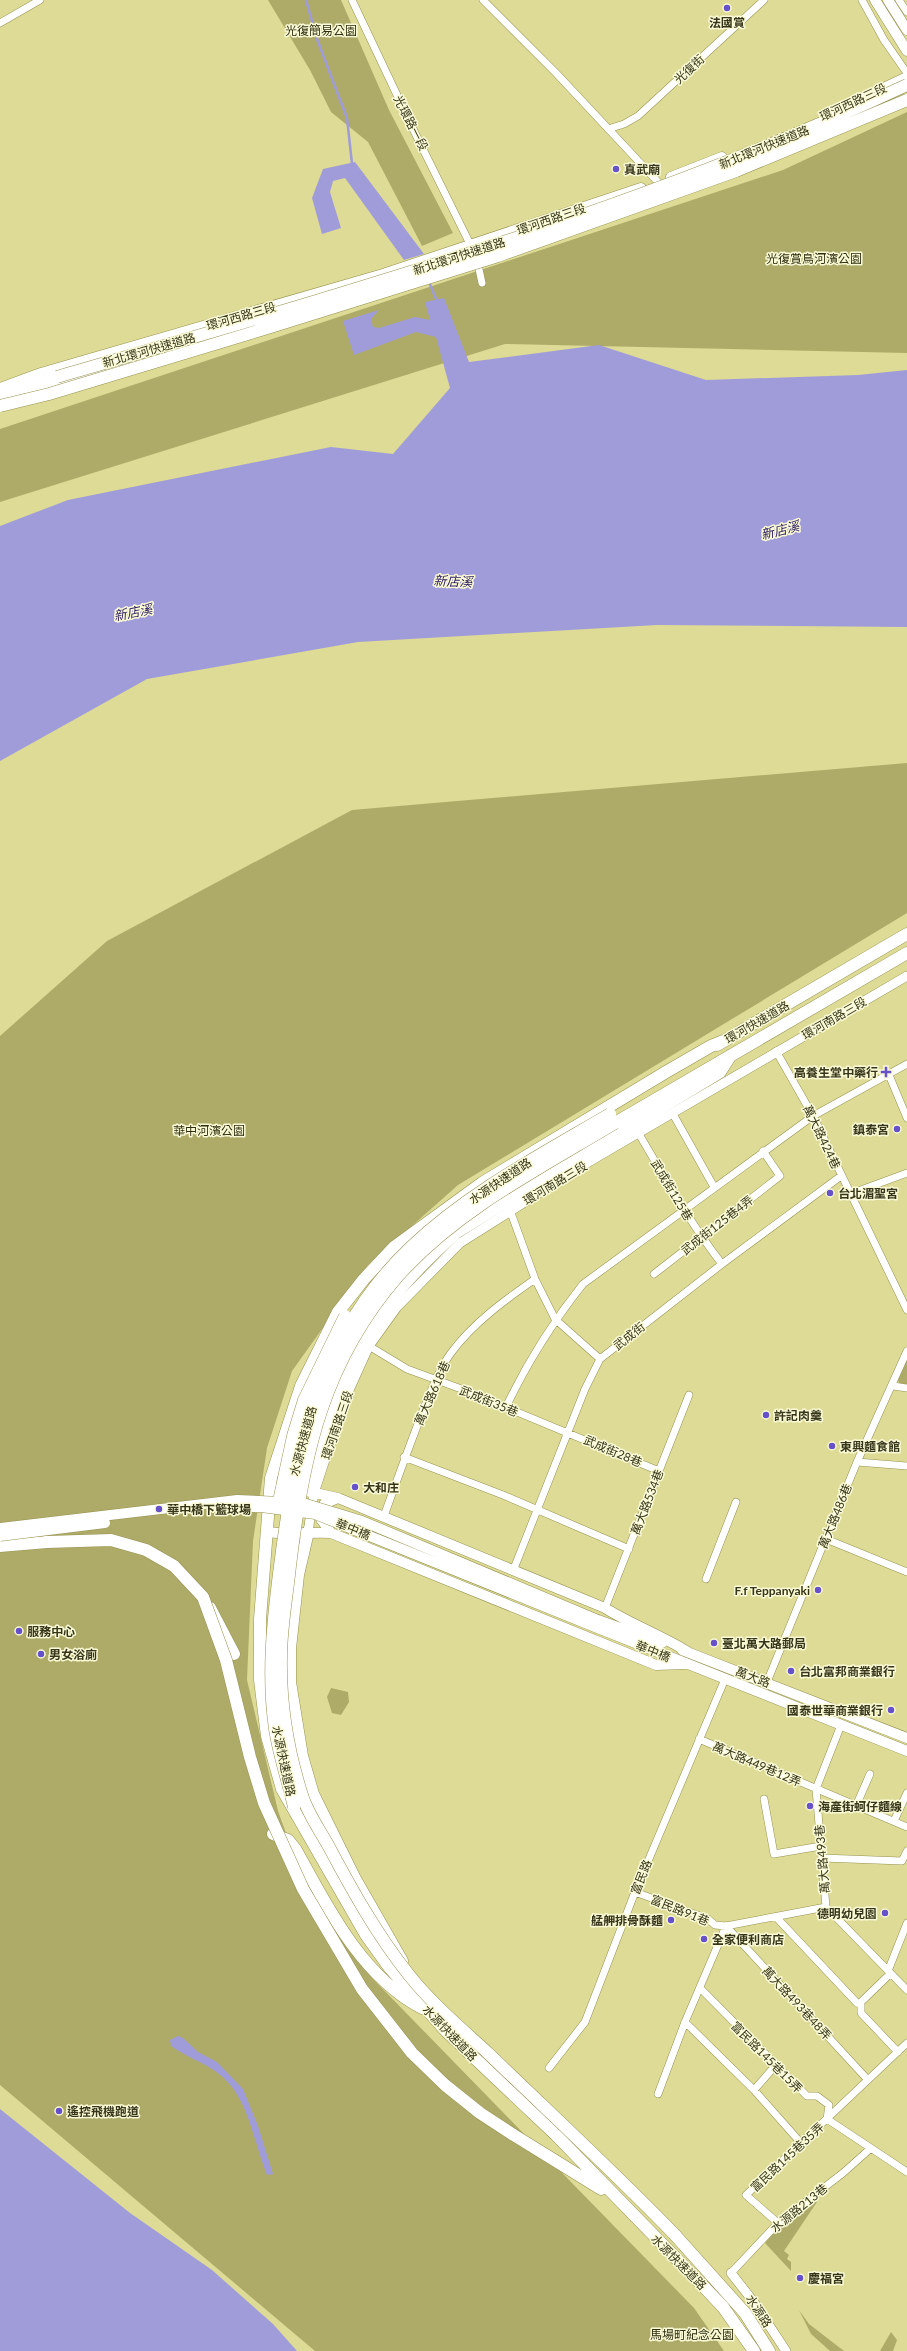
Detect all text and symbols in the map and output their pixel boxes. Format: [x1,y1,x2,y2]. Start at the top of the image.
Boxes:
marker: 法國賞 [722,3,732,13]
place label: 法國賞 [709,15,745,30]
park label: 光復簡易公園 [285,23,357,38]
street label: 光復街 [671,51,707,87]
street label: 環河西路三段 [817,80,889,124]
street label: 光環路一段 [391,93,431,153]
street label: 新北環河快速道路 [717,122,811,172]
place label: 真武廟 [624,162,660,177]
marker: 真武廟 [611,164,621,174]
street label: 環河西路三段 [515,200,587,238]
street label: 新北環河快速道路 [411,234,507,278]
park label: 光復賞鳥河濱公園 [766,251,862,266]
street label: 環河西路三段 [204,299,278,333]
street label: 新北環河快速道路 [101,330,197,370]
water label: 新店溪 [759,517,803,542]
water label: 新店溪 [433,572,475,590]
water label: 新店溪 [112,600,156,624]
street label: 環河南路三段 [799,994,869,1042]
street label: 環河快速道路 [722,998,792,1046]
place label: 高養生堂中藥行 [794,1065,878,1080]
marker: 高養生堂中藥行 [881,1067,891,1077]
street label: 萬大路424巷 [800,1103,844,1171]
place label: 鎮泰宮 [853,1122,889,1137]
park label: 華中河濱公園 [173,1123,245,1138]
marker: 鎮泰宮 [892,1124,902,1134]
street label: 水源快速道路 [466,1155,534,1207]
street label: 武成街125巷 [648,1157,696,1223]
street label: 環河南路三段 [520,1158,590,1208]
place label: 台北湄聖宮 [838,1186,898,1201]
marker: 台北湄聖宮 [825,1188,835,1198]
street label: 武成街125巷4弄 [678,1192,756,1258]
street label: 武成街 [610,1319,648,1353]
street label: 萬大路618巷 [411,1358,453,1428]
street label: 武成街35巷 [457,1382,521,1420]
street label: 環河南路三段 [318,1389,356,1461]
street label: 水源快速道路 [286,1404,320,1478]
place label: 許記肉羹 [774,1408,822,1423]
marker: 許記肉羹 [761,1410,771,1420]
street label: 武成街28巷 [582,1432,644,1470]
place label: 東興麵食館 [840,1439,900,1454]
marker: 東興麵食館 [827,1441,837,1451]
street label: 萬大路534巷 [628,1467,666,1537]
place label: 大和庄 [363,1480,399,1495]
street label: 萬大路486巷 [815,1481,855,1551]
marker: 大和庄 [350,1482,360,1492]
place label: 華中橋下籃球場 [167,1502,251,1517]
marker: 華中橋下籃球場 [154,1504,164,1514]
street label: 華中橋 [333,1515,373,1543]
place label: F.f Teppanyaki [735,1583,810,1598]
marker: F.f Teppanyaki [813,1585,823,1595]
place label: 服務中心 [27,1624,75,1639]
marker: 服務中心 [14,1626,24,1636]
place label: 臺北萬大路郵局 [722,1636,806,1651]
street label: 華中橋 [633,1637,673,1665]
marker: 臺北萬大路郵局 [709,1638,719,1648]
place label: 男女浴廁 [49,1647,97,1662]
marker: 男女浴廁 [36,1649,46,1659]
street label: 萬大路 [734,1664,772,1690]
place label: 台北富邦商業銀行 [799,1664,895,1679]
marker: 台北富邦商業銀行 [786,1666,796,1676]
place label: 國泰世華商業銀行 [787,1703,883,1718]
marker: 國泰世華商業銀行 [886,1705,896,1715]
street label: 水源快速道路 [269,1724,299,1798]
street label: 萬大路449巷12弄 [710,1739,804,1789]
place label: 海產街蚵仔麵線 [818,1799,902,1814]
marker: 海產街蚵仔麵線 [805,1801,815,1811]
street label: 萬大路493巷 [812,1824,832,1894]
street label: 富民路 [627,1857,655,1897]
street label: 富民路91巷 [648,1891,712,1929]
place label: 德明幼兒園 [817,1906,877,1921]
marker: 德明幼兒園 [880,1908,890,1918]
place label: 艋舺排骨酥麵 [591,1913,663,1928]
marker: 艋舺排骨酥麵 [666,1915,676,1925]
place label: 全家便利商店 [712,1932,784,1947]
marker: 全家便利商店 [699,1934,709,1944]
street label: 萬大路493巷48弄 [759,1963,835,2043]
street label: 水源快速道路 [420,2002,480,2064]
street label: 富民路145巷15弄 [728,2018,806,2096]
place label: 遙控飛機跑道 [67,2104,139,2119]
marker: 遙控飛機跑道 [54,2106,64,2116]
street label: 富民路145巷35弄 [747,2119,827,2195]
street label: 水源路213巷 [768,2180,830,2236]
street label: 水源快速道路 [648,2231,710,2293]
place label: 慶福宮 [808,2271,844,2286]
marker: 慶福宮 [795,2273,805,2283]
street label: 水源路 [743,2292,775,2330]
park label: 馬場町紀念公園 [650,2327,734,2342]

